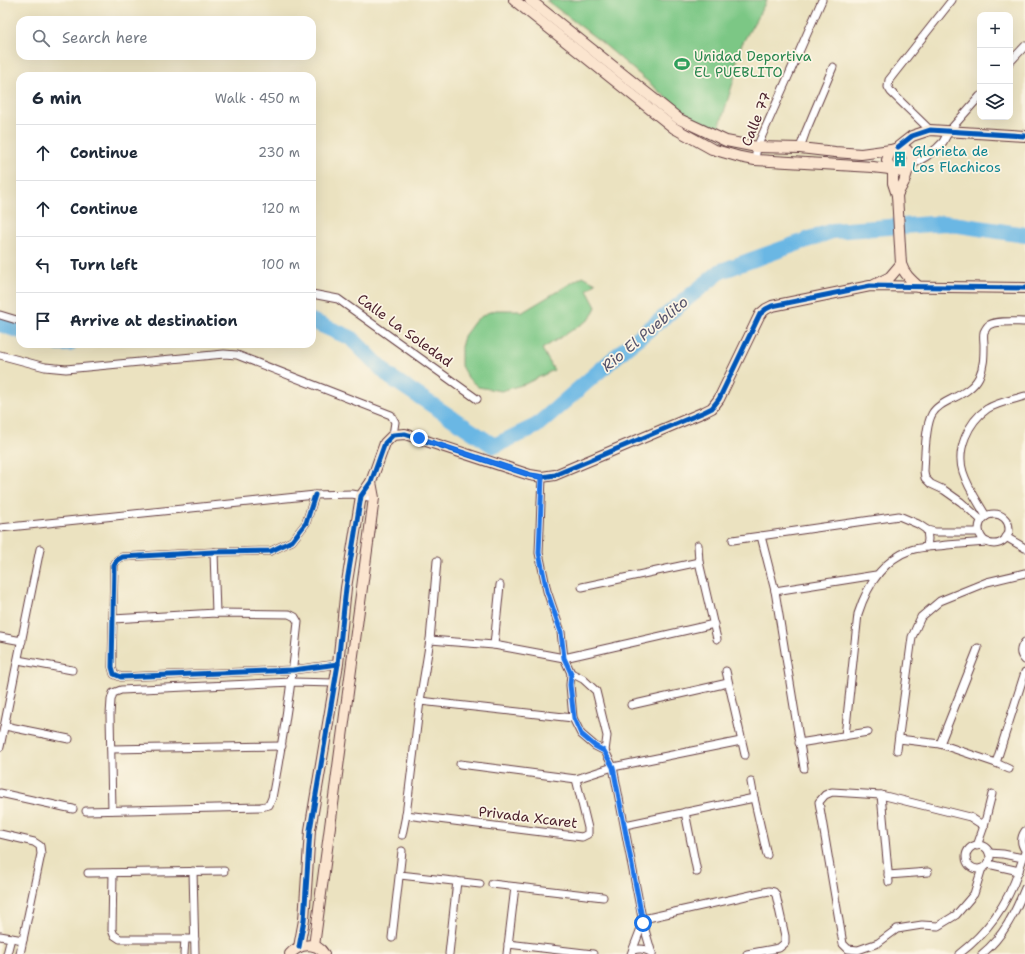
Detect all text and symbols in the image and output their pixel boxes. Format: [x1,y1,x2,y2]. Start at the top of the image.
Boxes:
map controls [977,12,1013,120]
button: + [977,12,1013,48]
search box [16,16,316,60]
icon: search [30,27,52,49]
text: Search here [62,28,148,48]
place label: Unidad Deportiva EL PUEBLITO [694,47,812,81]
button: − [977,48,1013,84]
sports icon: Unidad Deportiva EL PUEBLITO [673,55,691,73]
button: layers [977,84,1013,120]
text: 6 min [32,87,82,109]
street label: Calle 77 [737,89,775,149]
text: Walk · 450 m [215,90,300,107]
icon: ahead [32,142,54,164]
place label: Glorieta de Los Flachicos [912,142,1001,176]
text: Continue [70,143,138,163]
text: 230 m [258,144,300,161]
building icon: Glorieta de Los Flachicos [891,150,909,168]
icon: ahead [32,198,54,220]
text: Continue [70,199,138,219]
text: 120 m [262,200,300,217]
icon: left [32,254,54,276]
text: Turn left [70,255,138,275]
text: 100 m [261,256,300,273]
street label: Calle La Soledad [354,289,456,371]
water label: Rio El Pueblito [597,292,693,376]
icon: arrive [32,310,54,332]
text: Arrive at destination [70,311,238,331]
route end [410,429,428,447]
street label: Privada Xcaret [477,802,579,832]
route start [634,914,652,932]

